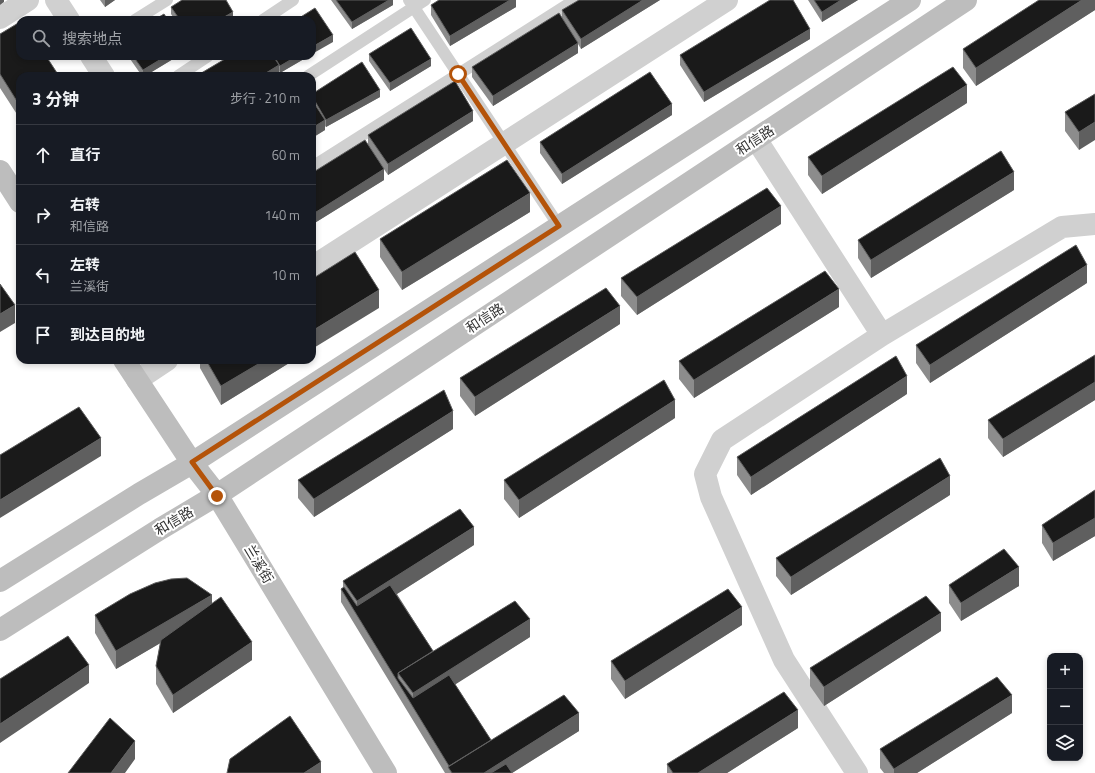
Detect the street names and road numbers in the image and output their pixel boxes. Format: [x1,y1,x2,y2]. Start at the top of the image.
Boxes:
street label: 和信路 [731,119,778,160]
street label: 和信路 [461,297,508,338]
street label: 和信路 [150,501,197,540]
street label: 兰溪街 [240,540,279,587]

